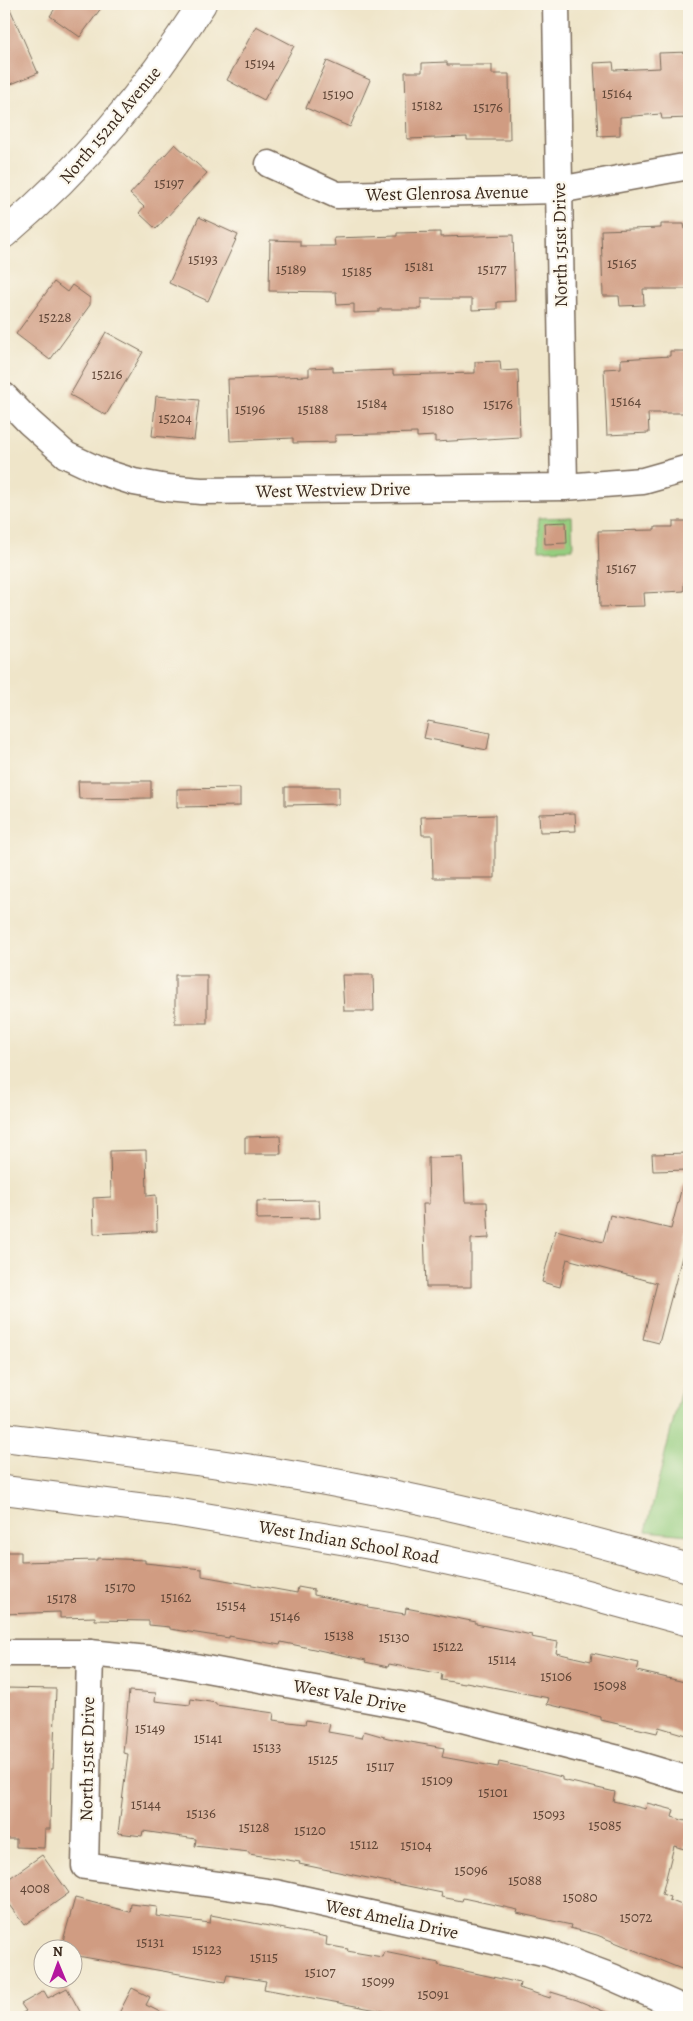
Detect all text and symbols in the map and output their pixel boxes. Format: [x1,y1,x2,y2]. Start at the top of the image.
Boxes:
house number: 15194 [245,53,275,73]
street label: North 152nd Avenue [54,61,166,189]
house number: 15164 [602,83,632,103]
house number: 15190 [322,84,354,104]
house number: 15182 [411,95,443,115]
house number: 15176 [473,97,503,117]
house number: 15197 [154,173,185,193]
street label: West Glenrosa Avenue [364,180,529,206]
street label: North 151st Drive [547,182,573,308]
house number: 15193 [188,249,218,269]
house number: 15165 [607,253,637,273]
house number: 15181 [404,256,434,276]
house number: 15189 [276,259,307,279]
house number: 15177 [477,259,507,279]
house number: 15185 [342,261,372,281]
house number: 15228 [38,307,72,327]
house number: 15216 [92,364,122,384]
house number: 15164 [611,391,641,411]
house number: 15184 [357,393,388,413]
house number: 15176 [483,394,513,414]
house number: 15196 [235,399,265,419]
house number: 15188 [297,399,329,419]
house number: 15180 [422,399,454,419]
house number: 15204 [158,408,192,428]
street label: West Westview Drive [254,477,411,503]
house number: 15167 [606,558,637,578]
street label: West Indian School Road [256,1514,441,1570]
house number: 15170 [104,1577,136,1597]
house number: 15162 [161,1587,191,1607]
house number: 15178 [47,1588,77,1608]
house number: 15154 [216,1595,246,1615]
house number: 15146 [270,1606,300,1626]
house number: 15138 [324,1625,354,1645]
house number: 15130 [379,1627,409,1647]
house number: 15122 [433,1636,463,1656]
house number: 15114 [488,1649,517,1669]
house number: 15106 [540,1666,572,1686]
street label: West Vale Drive [290,1673,409,1719]
house number: 15098 [593,1675,627,1695]
street label: North 151st Drive [74,1696,100,1822]
house number: 15149 [135,1718,165,1738]
house number: 15141 [194,1728,222,1748]
house number: 15133 [252,1737,282,1757]
house number: 15125 [308,1749,338,1769]
house number: 15117 [366,1756,395,1776]
house number: 15109 [421,1770,453,1790]
house number: 15101 [478,1782,508,1802]
house number: 15144 [131,1794,161,1814]
house number: 15136 [186,1803,216,1823]
house number: 15093 [533,1804,565,1824]
house number: 15085 [588,1815,622,1835]
house number: 15128 [238,1817,270,1837]
house number: 15120 [294,1820,326,1840]
house number: 15112 [350,1834,378,1854]
house number: 15104 [400,1835,432,1855]
house number: 15096 [454,1860,488,1880]
house number: 15088 [508,1870,542,1890]
house number: 4008 [20,1878,50,1898]
house number: 15080 [563,1887,597,1907]
street label: West Amelia Drive [322,1893,461,1945]
house number: 15072 [619,1907,653,1927]
house number: 15131 [136,1932,164,1952]
north arrow [32,1938,82,1988]
house number: 15123 [192,1939,222,1959]
text: N [53,1942,63,1961]
house number: 15115 [250,1947,278,1967]
house number: 15107 [304,1962,336,1982]
house number: 15099 [361,1971,395,1991]
house number: 15091 [417,1984,449,2004]

